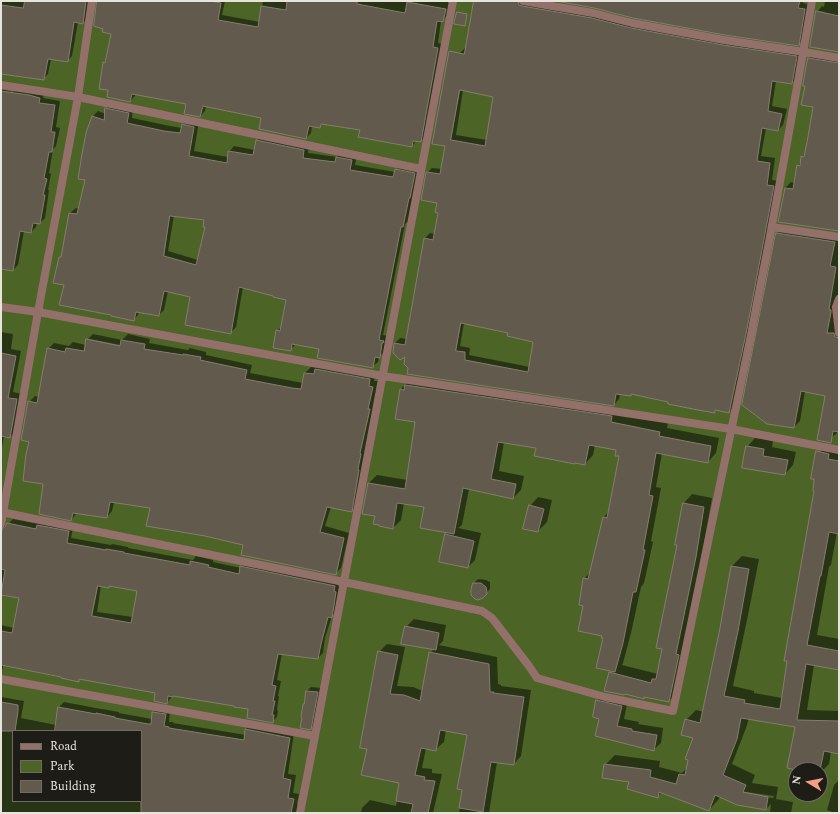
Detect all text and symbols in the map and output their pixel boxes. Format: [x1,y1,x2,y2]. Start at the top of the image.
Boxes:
legend [12,730,142,802]
text: Road [50,737,77,756]
text: Park [50,757,75,776]
north arrow [788,762,828,802]
text: N [788,774,806,786]
text: Building [50,777,96,796]

